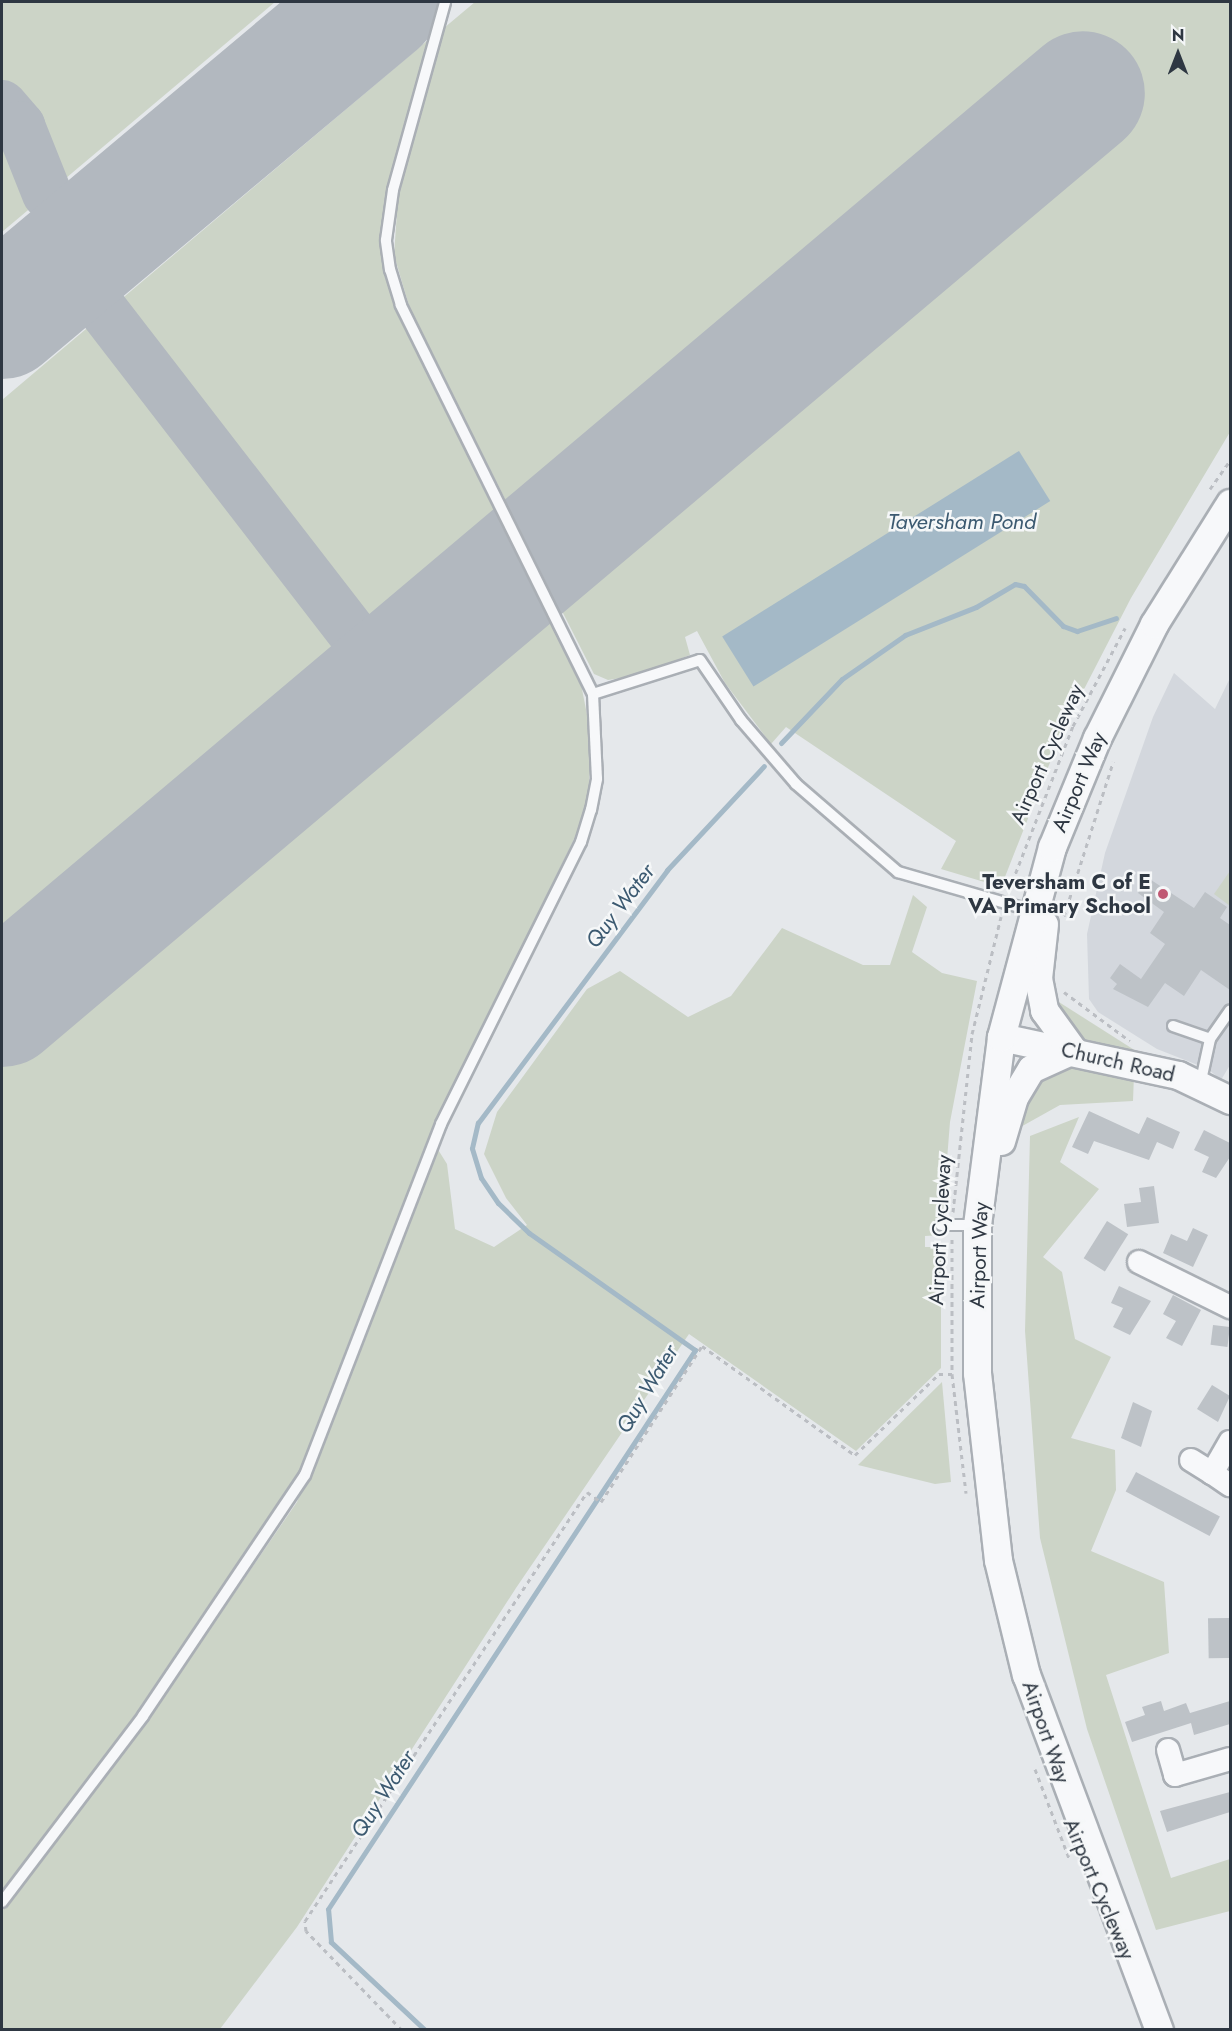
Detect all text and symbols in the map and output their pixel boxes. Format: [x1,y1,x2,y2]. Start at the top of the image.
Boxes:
north arrow [1148,24,1208,84]
text: N [1172,24,1184,47]
water label: Taversham Pond [888,509,1036,535]
street label: Airport Cycleway [1005,680,1089,828]
street label: Airport Way [1047,728,1111,836]
water label: Quy Water [580,859,660,953]
place label: Teversham C of E VA Primary School [968,869,1151,919]
marker: Teversham C of E VA Primary School [1156,887,1170,901]
street label: Church Road [1059,1037,1177,1087]
street label: Airport Cycleway [923,1154,957,1306]
street label: Airport Way [965,1201,993,1309]
water label: Quy Water [610,1340,684,1438]
street label: Airport Way [1017,1678,1075,1786]
water label: Quy Water [345,1745,421,1843]
street label: Airport Cycleway [1058,1815,1140,1963]

